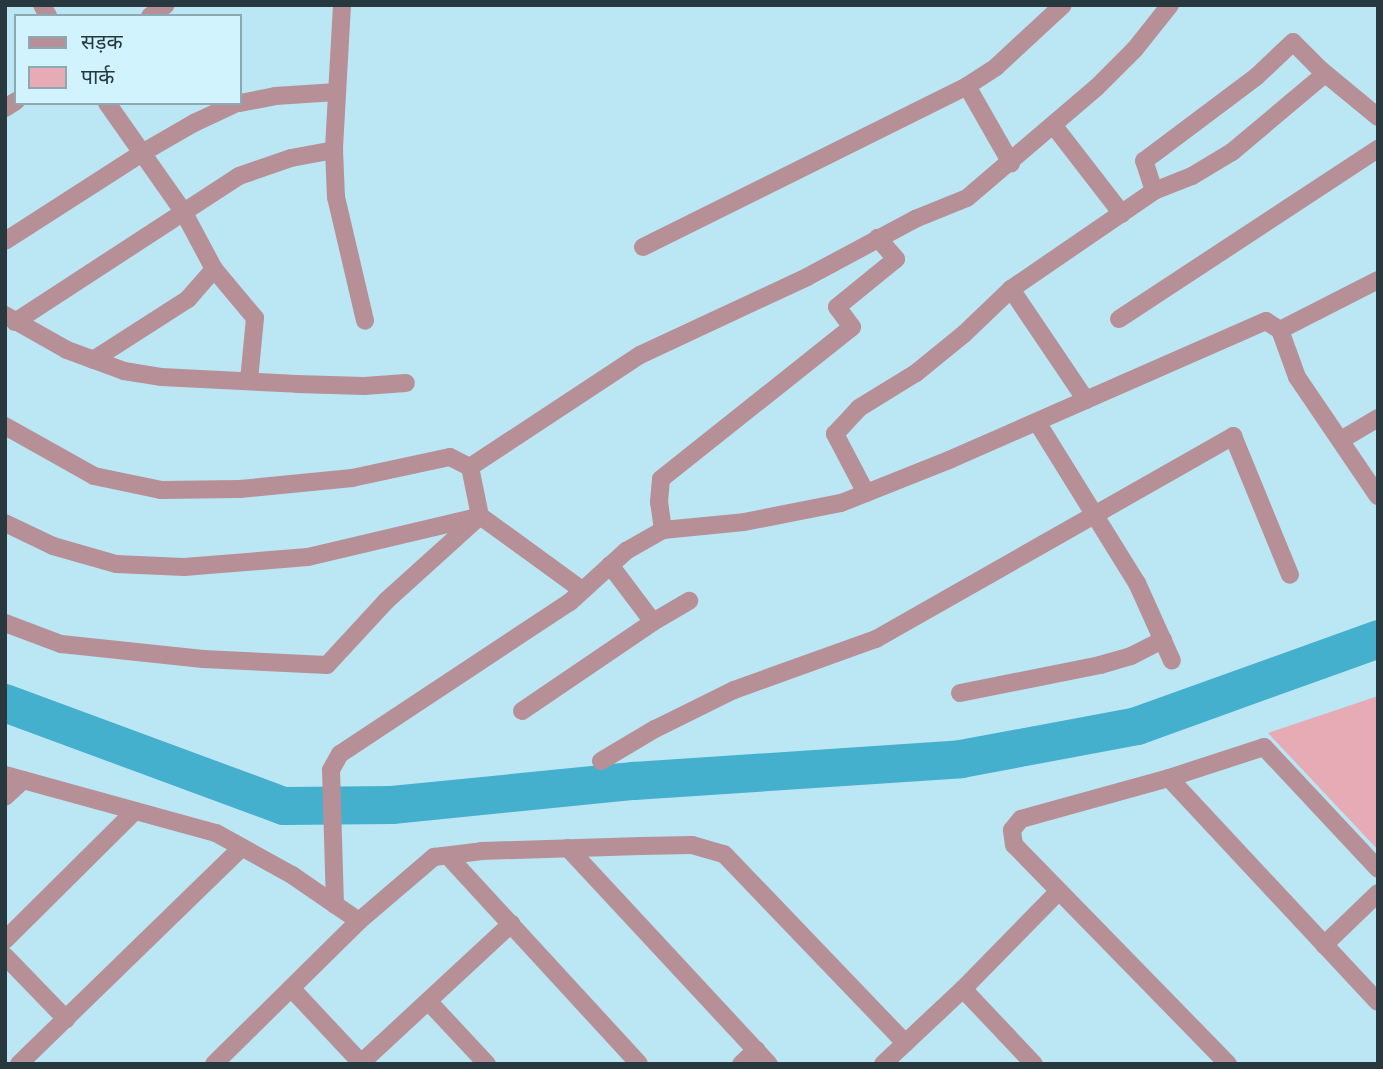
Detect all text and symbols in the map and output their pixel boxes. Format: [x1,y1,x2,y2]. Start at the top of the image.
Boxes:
legend [14,14,242,105]
text: सड़क [81,27,123,59]
text: पार्क [81,62,115,94]

